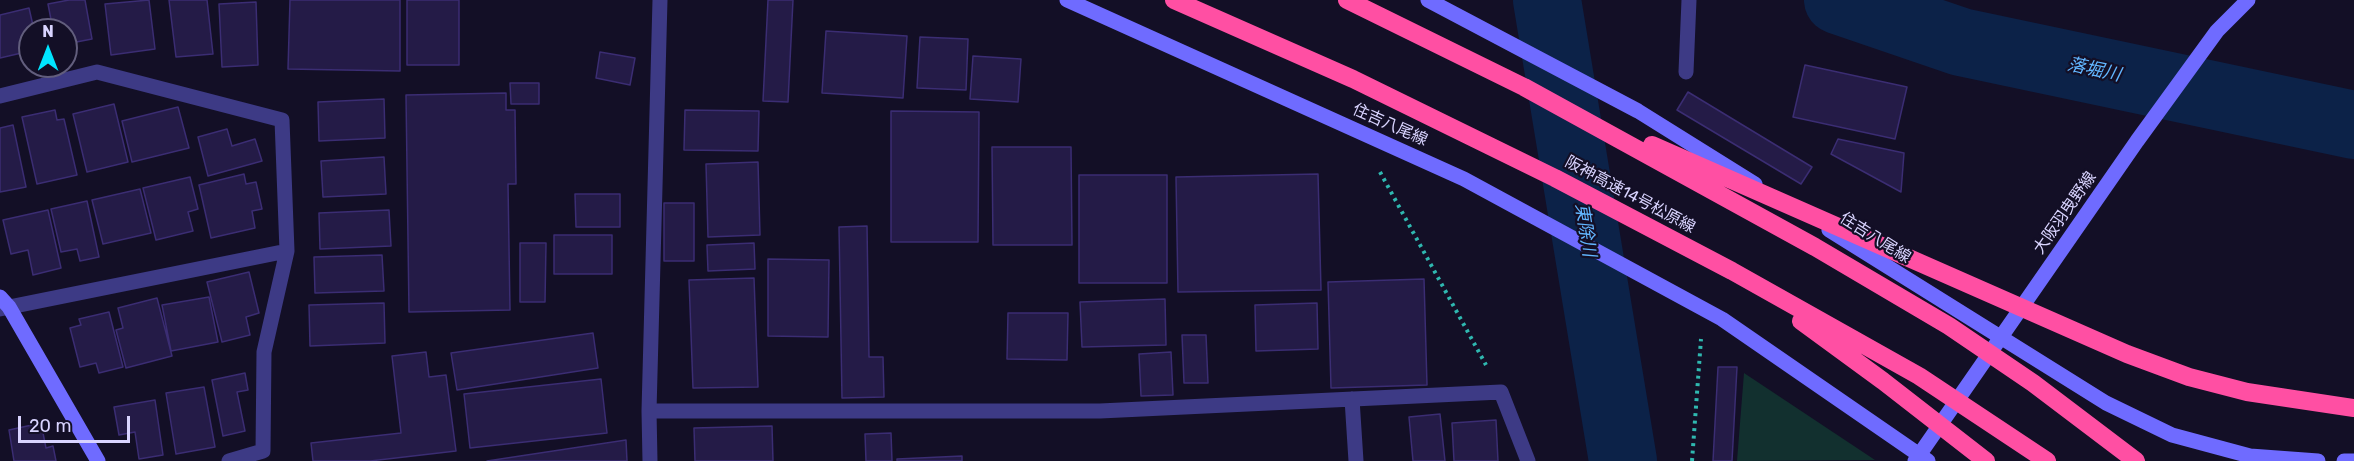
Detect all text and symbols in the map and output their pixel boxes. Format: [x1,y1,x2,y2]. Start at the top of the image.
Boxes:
north arrow [18,18,78,78]
text: N [42,22,54,41]
water label: 落堀川 [2065,54,2123,86]
street label: 住吉八尾線 [1350,100,1430,150]
street label: 阪神高速14号松原線 [1562,153,1698,237]
street label: 大阪羽曳野線 [2030,168,2100,258]
water label: 東除川 [1570,202,1600,258]
street label: 住吉八尾線 [1836,209,1914,267]
scale bar [21,404,134,442]
text: 20 m [29,415,71,437]

